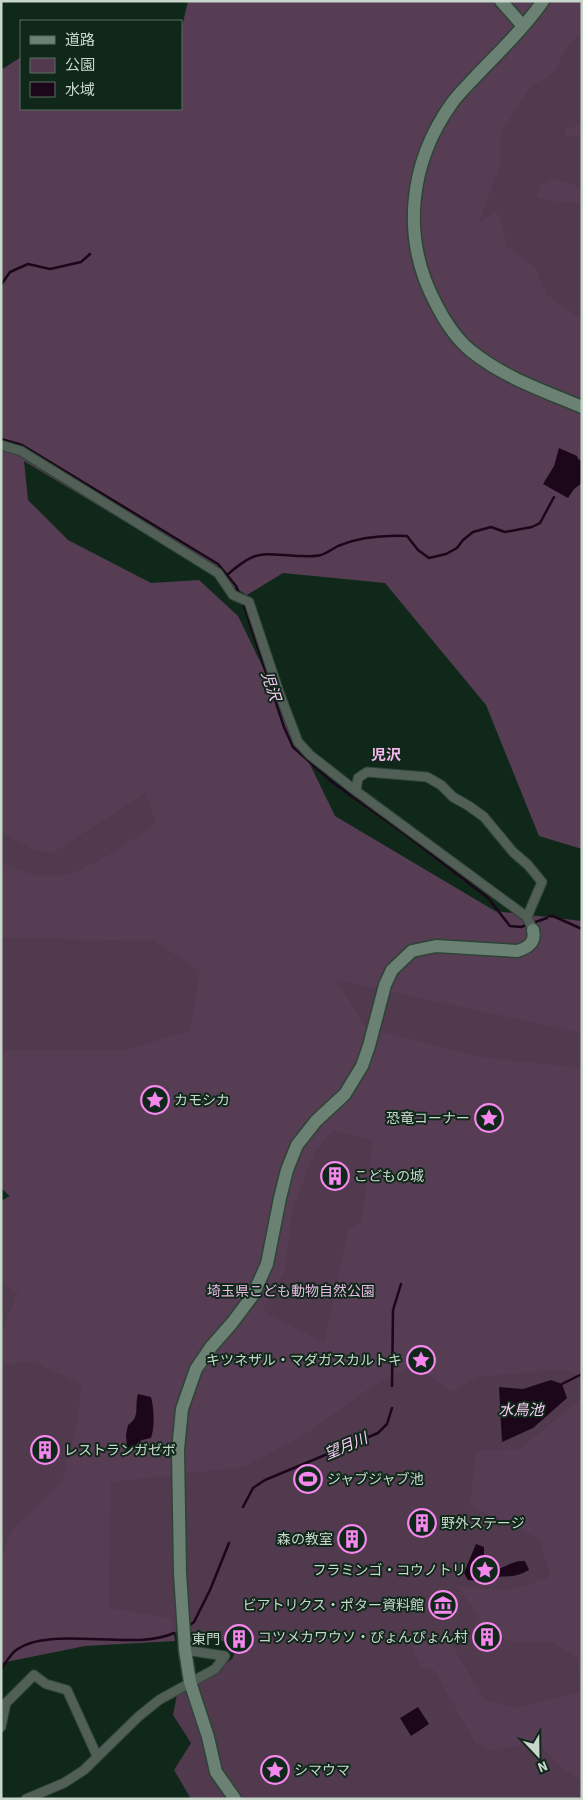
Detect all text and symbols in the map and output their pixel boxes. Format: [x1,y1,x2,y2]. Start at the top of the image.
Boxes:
legend [20,20,182,110]
text: 道路 [65,30,95,51]
text: 公園 [65,55,95,76]
text: 水域 [65,80,95,101]
water label: 児沢 [256,669,286,706]
district label: 児沢 [371,745,401,766]
place icon: カモシカ [140,1085,170,1115]
place label: カモシカ [174,1091,230,1111]
place icon: 恐竜コーナー [474,1103,504,1133]
place label: 恐竜コーナー [386,1109,470,1129]
building icon: こどもの城 [320,1161,350,1191]
place label: こどもの城 [354,1167,424,1187]
park label: 埼玉県こども動物自然公園 [207,1282,375,1302]
place icon: キツネザル・マダガスカルトキ [406,1345,436,1375]
place label: キツネザル・マダガスカルトキ [206,1351,402,1371]
water label: 水鳥池 [498,1400,545,1421]
water label: 望月川 [321,1427,373,1465]
building icon: レストランガゼボ [30,1435,60,1465]
place label: レストランガゼボ [64,1441,176,1461]
sports icon: ジャブジャブ池 [293,1464,323,1494]
place label: ジャブジャブ池 [327,1470,424,1490]
building icon: 野外ステージ [407,1508,437,1538]
place label: 野外ステージ [441,1514,525,1534]
building icon: 森の教室 [337,1524,367,1554]
place label: 森の教室 [277,1530,333,1550]
place icon: フラミンゴ・コウノトリ [470,1555,500,1585]
place label: フラミンゴ・コウノトリ [313,1561,466,1581]
museum icon: ビアトリクス・ポター資料館 [428,1590,458,1620]
place label: ビアトリクス・ポター資料館 [242,1596,424,1616]
building icon: コツメカワウソ・ぴょんぴょん村 [472,1622,502,1652]
building icon: 東門 [224,1624,254,1654]
place label: コツメカワウソ・ぴょんぴょん村 [258,1628,468,1648]
place label: 東門 [192,1630,220,1650]
north arrow [513,1730,563,1780]
place icon: シマウマ [260,1755,290,1785]
text: N [534,1755,551,1777]
place label: シマウマ [294,1761,350,1781]

